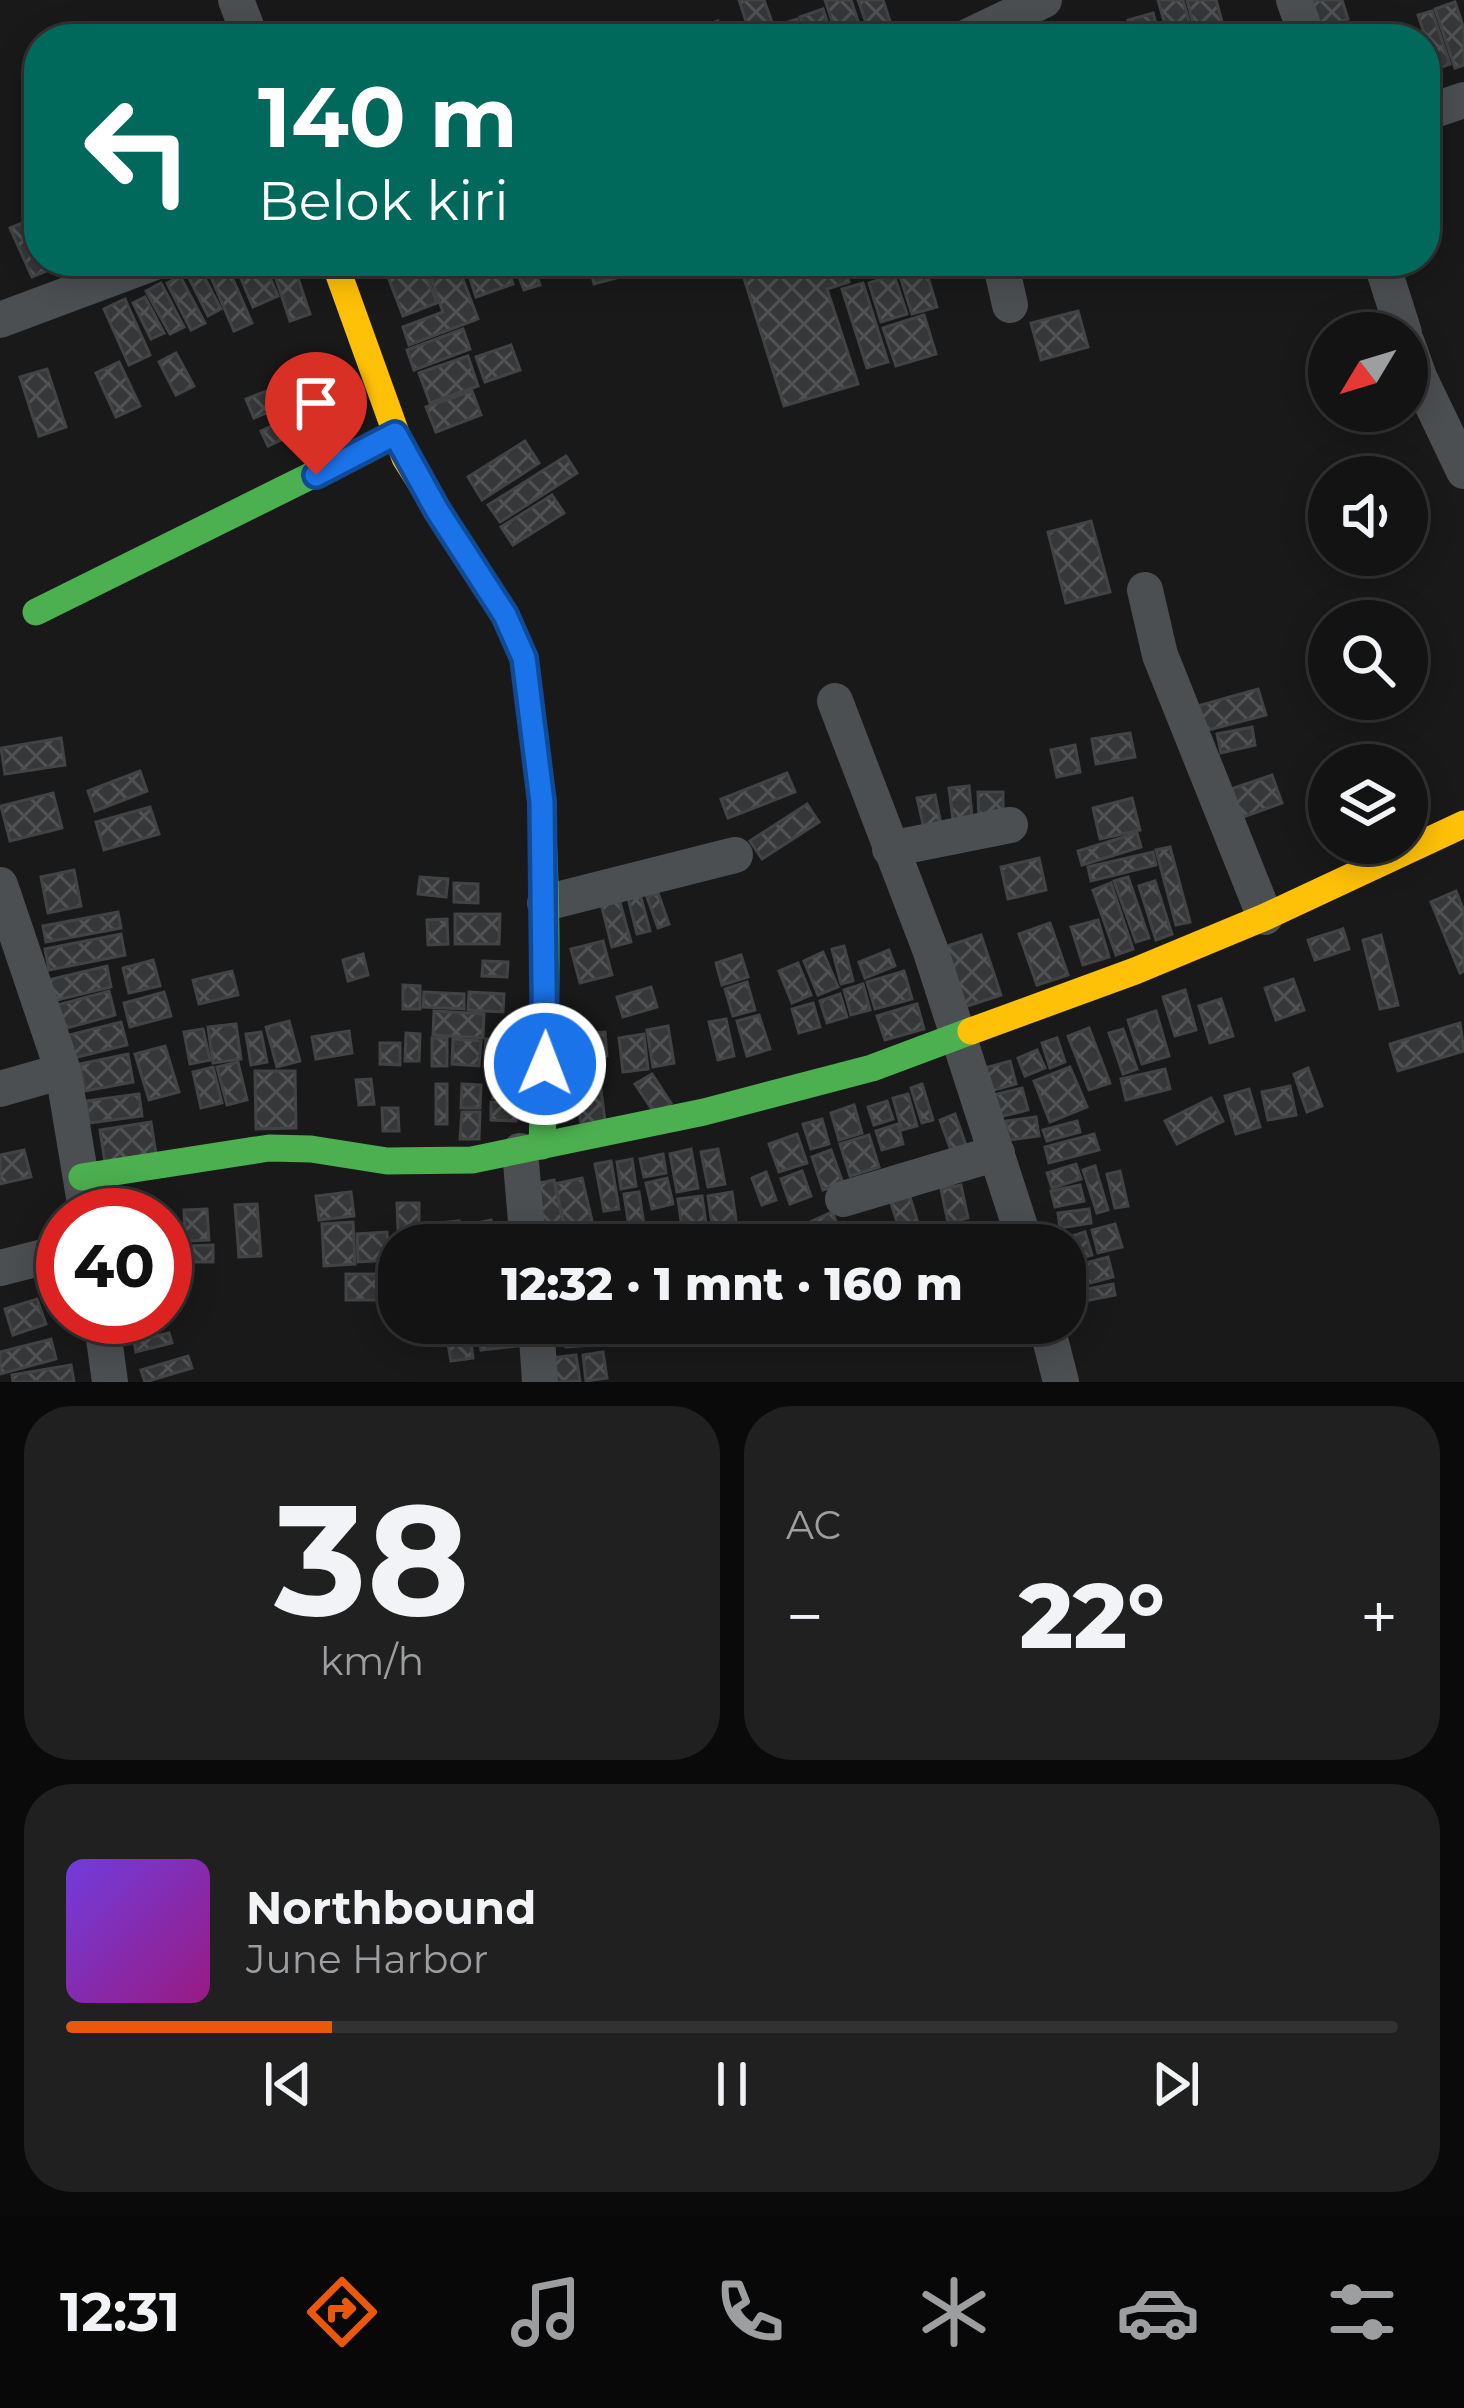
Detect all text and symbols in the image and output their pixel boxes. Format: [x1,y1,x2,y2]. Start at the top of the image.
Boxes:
text: 140 m [258,66,518,168]
icon: left [60,72,216,228]
text: Belok kiri [258,168,509,234]
north arrow [1308,312,1428,432]
map controls [1308,312,1428,864]
pin [265,352,367,475]
icon: arrive [283,370,349,436]
button: sound [1308,456,1428,576]
button: search [1308,600,1428,720]
button: layers [1308,744,1428,864]
position arrow [482,1001,608,1127]
speed limit sign: 40 [36,1188,192,1344]
text: 12:32 · 1 mnt · 160 m [501,1256,963,1311]
text: 38 [274,1464,470,1654]
text: AC [786,1501,841,1549]
text: 22° [1019,1561,1165,1671]
text: − [786,1576,824,1657]
text: + [1360,1576,1398,1657]
text: km/h [320,1637,424,1685]
text: Northbound [246,1880,536,1935]
text: June Harbor [246,1935,488,1983]
icon: previous [255,2051,321,2117]
icon: pause [699,2051,765,2117]
icon: next [1143,2051,1209,2117]
icon: directions [300,2270,384,2354]
icon: music [504,2270,588,2354]
icon: phone [708,2270,792,2354]
icon: climate [912,2270,996,2354]
icon: car [1116,2270,1200,2354]
icon: filters [1320,2270,1404,2354]
text: 12:31 [60,2279,180,2345]

